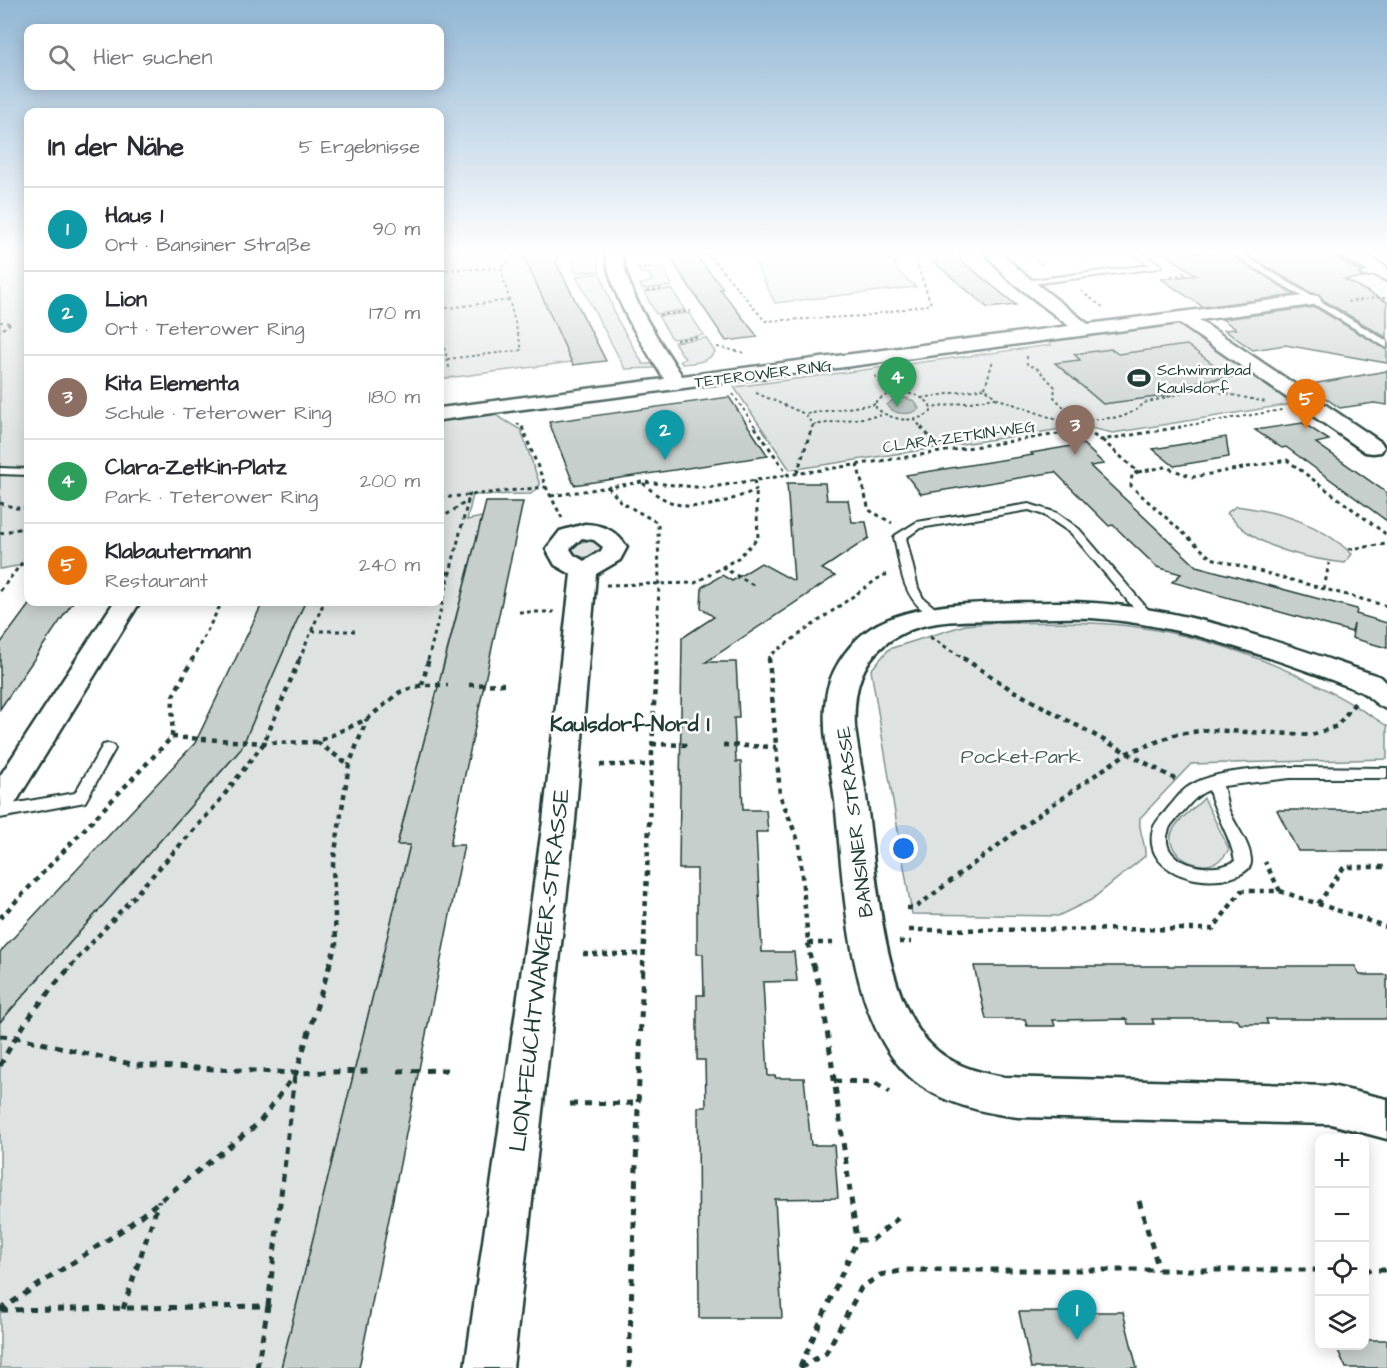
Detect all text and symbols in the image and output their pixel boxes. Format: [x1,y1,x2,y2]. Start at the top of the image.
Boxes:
search box [24,24,444,90]
icon: search [45,41,78,74]
text: Hier suchen [93,42,212,73]
text: In der Nähe [48,129,184,165]
text: 5 Ergebnisse [299,133,420,161]
text: Haus 1 [105,200,163,231]
text: 1 [66,215,69,243]
text: 90 m [372,215,420,243]
text: Ort · Bansiner Straße [105,231,311,259]
text: Lion [105,284,147,315]
text: 2 [62,299,73,327]
text: 170 m [369,299,420,327]
text: Ort · Teterower Ring [105,315,304,343]
street label: TETEROWER RING [693,355,833,393]
pin: 4 [878,358,916,407]
place label: Schwimmbad Kaulsdorf [1157,359,1251,399]
sports icon: Schwimmbad Kaulsdorf [1126,365,1152,391]
text: Kita Elementa [105,368,239,399]
pin: 5 [1286,380,1326,429]
text: 3 [62,383,73,411]
text: 180 m [368,383,420,411]
text: Schule · Teterower Ring [105,399,331,427]
pin: 3 [1056,406,1094,455]
pin: 2 [646,410,684,460]
street label: CLARA-ZETKIN-WEG [881,415,1037,459]
text: Clara-Zetkin-Platz [105,452,287,483]
text: 4 [61,467,74,495]
text: 200 m [360,467,420,495]
text: Park · Teterower Ring [105,483,318,511]
text: Klabautermann [105,536,251,567]
text: 5 [60,551,75,579]
text: 240 m [359,551,420,579]
text: Restaurant [105,567,208,595]
district label: Kaulsdorf-Nord I [550,710,710,739]
street label: BANSINER STRASSE [829,725,881,919]
park label: Pocket-Park [961,743,1081,771]
street label: LION-FEUCHTWANGER-STRASSE [501,786,579,1154]
your location [889,834,918,863]
map controls [1315,1134,1369,1350]
button: + [1315,1134,1369,1188]
button: − [1315,1188,1369,1242]
button: locate [1315,1242,1369,1296]
pin: 1 [1058,1290,1096,1340]
button: layers [1315,1296,1369,1350]

